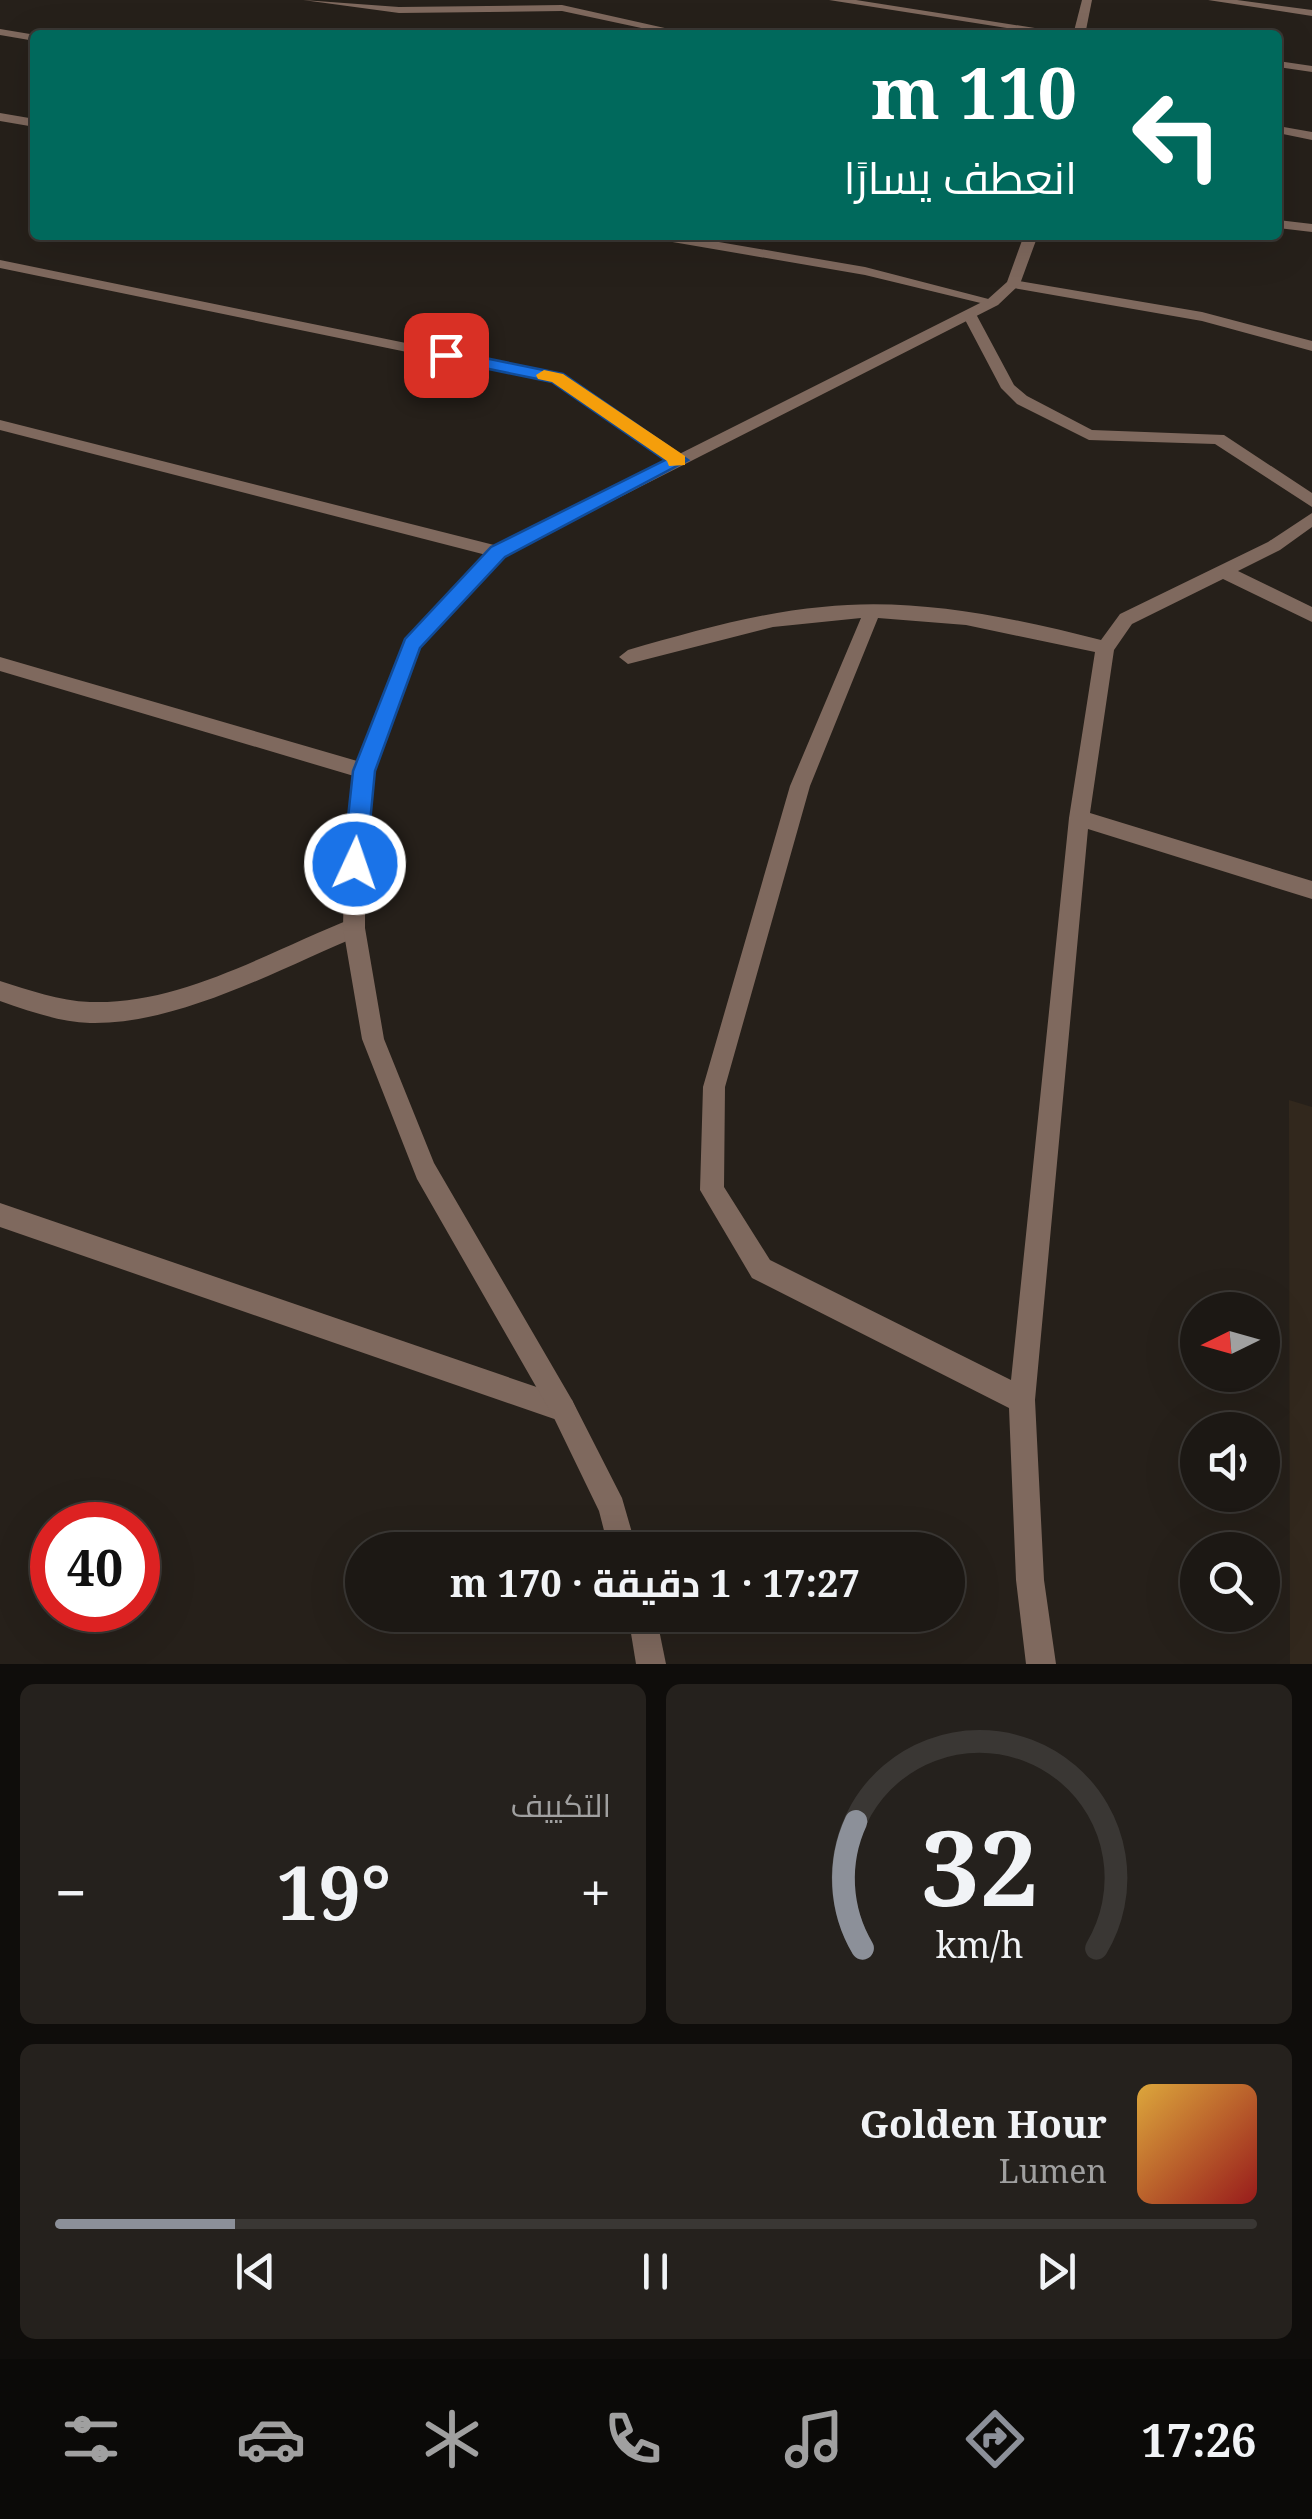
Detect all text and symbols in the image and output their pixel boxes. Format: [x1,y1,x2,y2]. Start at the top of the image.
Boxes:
text: 110 m [871,44,1077,140]
icon: left [1112,70,1242,200]
text: انعطف يسارًا [843,146,1077,207]
pin [404,313,489,398]
icon: arrive [419,328,474,383]
position arrow [303,812,407,916]
north arrow [1180,1292,1280,1392]
map controls [1180,1292,1280,1632]
button: sound [1180,1412,1280,1512]
speed limit sign: 40 [30,1502,160,1632]
button: search [1180,1532,1280,1632]
text: 17:27 · 1 دقيقة · 170 m [450,1556,860,1608]
text: التكييف [511,1783,611,1826]
text: 32 [920,1795,1038,1936]
text: 19° [276,1840,391,1942]
text: − [55,1854,87,1929]
text: + [580,1854,611,1929]
text: km/h [935,1920,1023,1968]
text: Golden Hour [860,2097,1107,2149]
text: Lumen [999,2149,1107,2192]
icon: previous [228,2244,283,2299]
icon: pause [628,2244,683,2299]
icon: next [1029,2244,1084,2299]
icon: filters [56,2404,126,2474]
icon: car [236,2404,306,2474]
icon: climate [417,2404,487,2474]
icon: phone [598,2404,668,2474]
icon: music [779,2404,849,2474]
icon: directions [960,2404,1030,2474]
text: 17:26 [1141,2409,1257,2470]

